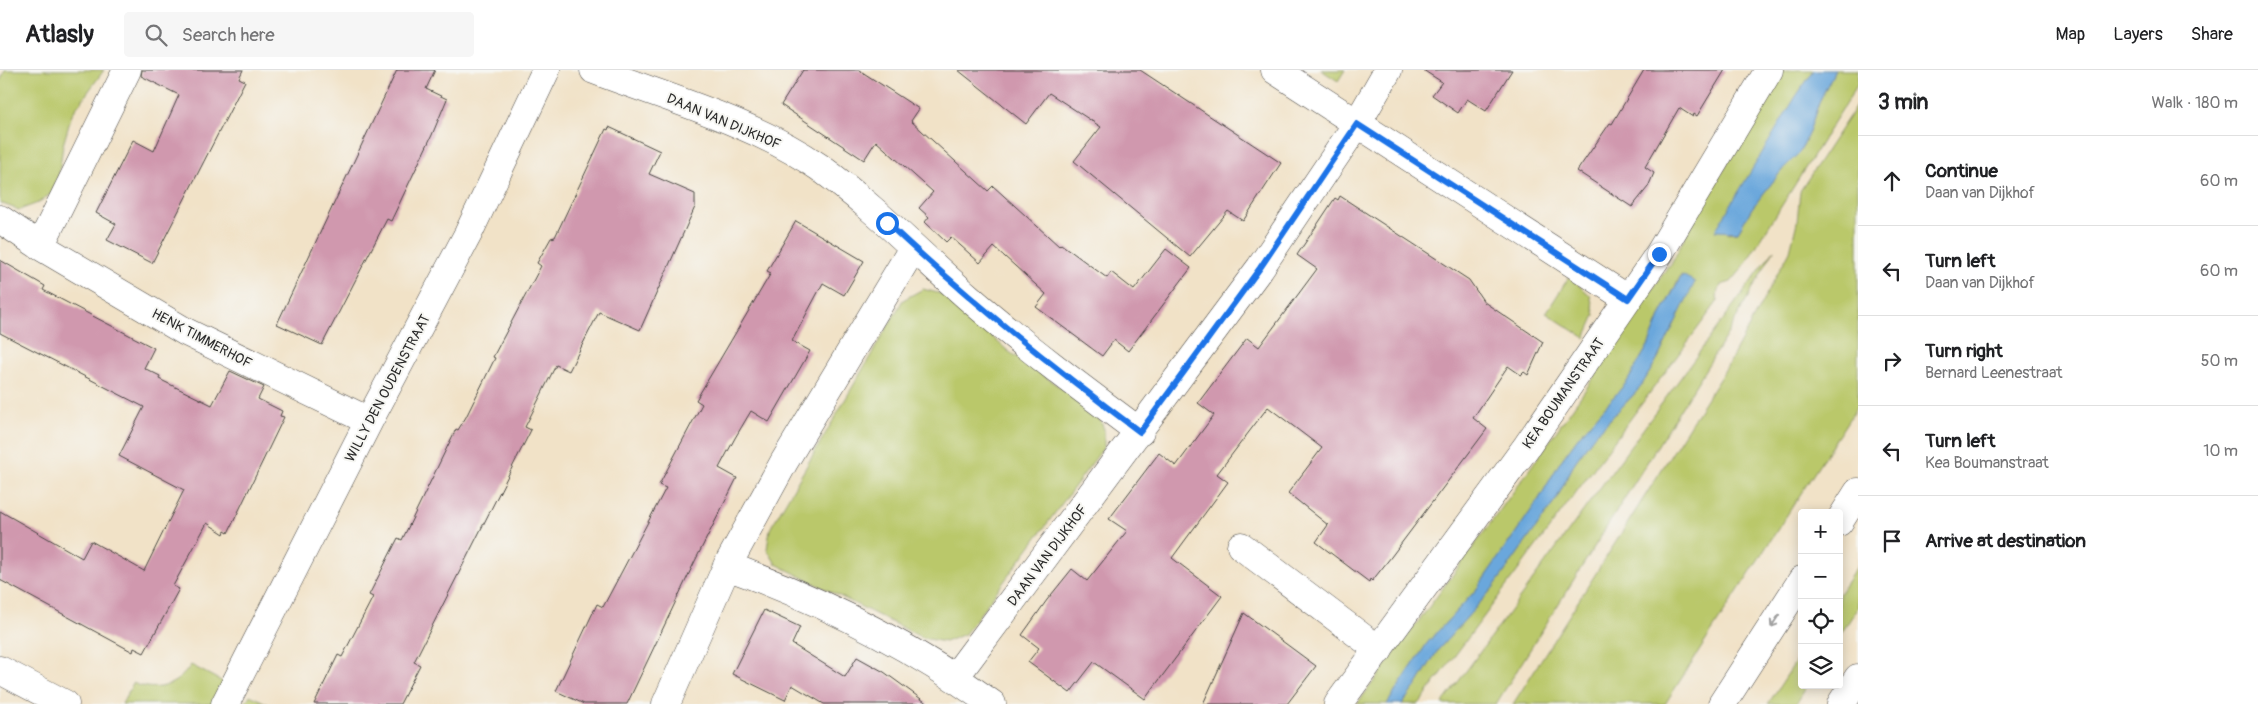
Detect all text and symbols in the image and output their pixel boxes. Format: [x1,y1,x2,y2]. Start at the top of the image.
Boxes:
search box [124,12,474,57]
text: Atlasly [25,20,94,49]
icon: search [142,21,170,49]
text: Search here [182,23,275,47]
text: Map [2056,23,2085,46]
text: Layers [2113,23,2163,46]
text: Share [2191,23,2233,46]
text: 3 min [1878,89,1928,116]
street label: DAAN VAN DIJKHOF [664,90,783,153]
text: Walk · 180 m [2151,93,2238,113]
text: Continue [1925,159,1998,183]
icon: ahead [1878,167,1906,195]
text: 60 m [2200,171,2238,191]
text: Daan van Dijkhof [1925,183,2035,203]
route start [876,212,899,235]
route end [1648,243,1671,266]
text: Turn left [1925,249,1995,273]
icon: left [1878,257,1906,285]
text: 60 m [2200,261,2238,281]
text: Daan van Dijkhof [1925,273,2035,293]
street label: HENK TIMMERHOF [149,305,255,372]
street label: WILLY DEN OUDENSTRAAT [341,311,434,465]
street label: KEA BOUMANSTRAAT [1519,334,1608,452]
text: Turn right [1925,339,2003,363]
icon: right [1878,347,1906,375]
text: 50 m [2201,351,2238,371]
text: Bernard Leenestraat [1925,363,2062,383]
text: Turn left [1925,429,1995,453]
icon: left [1878,437,1906,465]
text: 10 m [2203,441,2238,461]
text: Kea Boumanstraat [1925,453,2049,473]
street label: DAAN VAN DIJKHOF [1004,501,1091,609]
map controls [1798,509,1843,689]
button: + [1798,509,1843,554]
icon: arrive [1878,527,1906,555]
text: Arrive at destination [1925,529,2086,553]
button: − [1798,554,1843,599]
button: locate [1798,599,1843,644]
one-way arrow [1770,614,1781,628]
button: layers [1798,644,1843,689]

